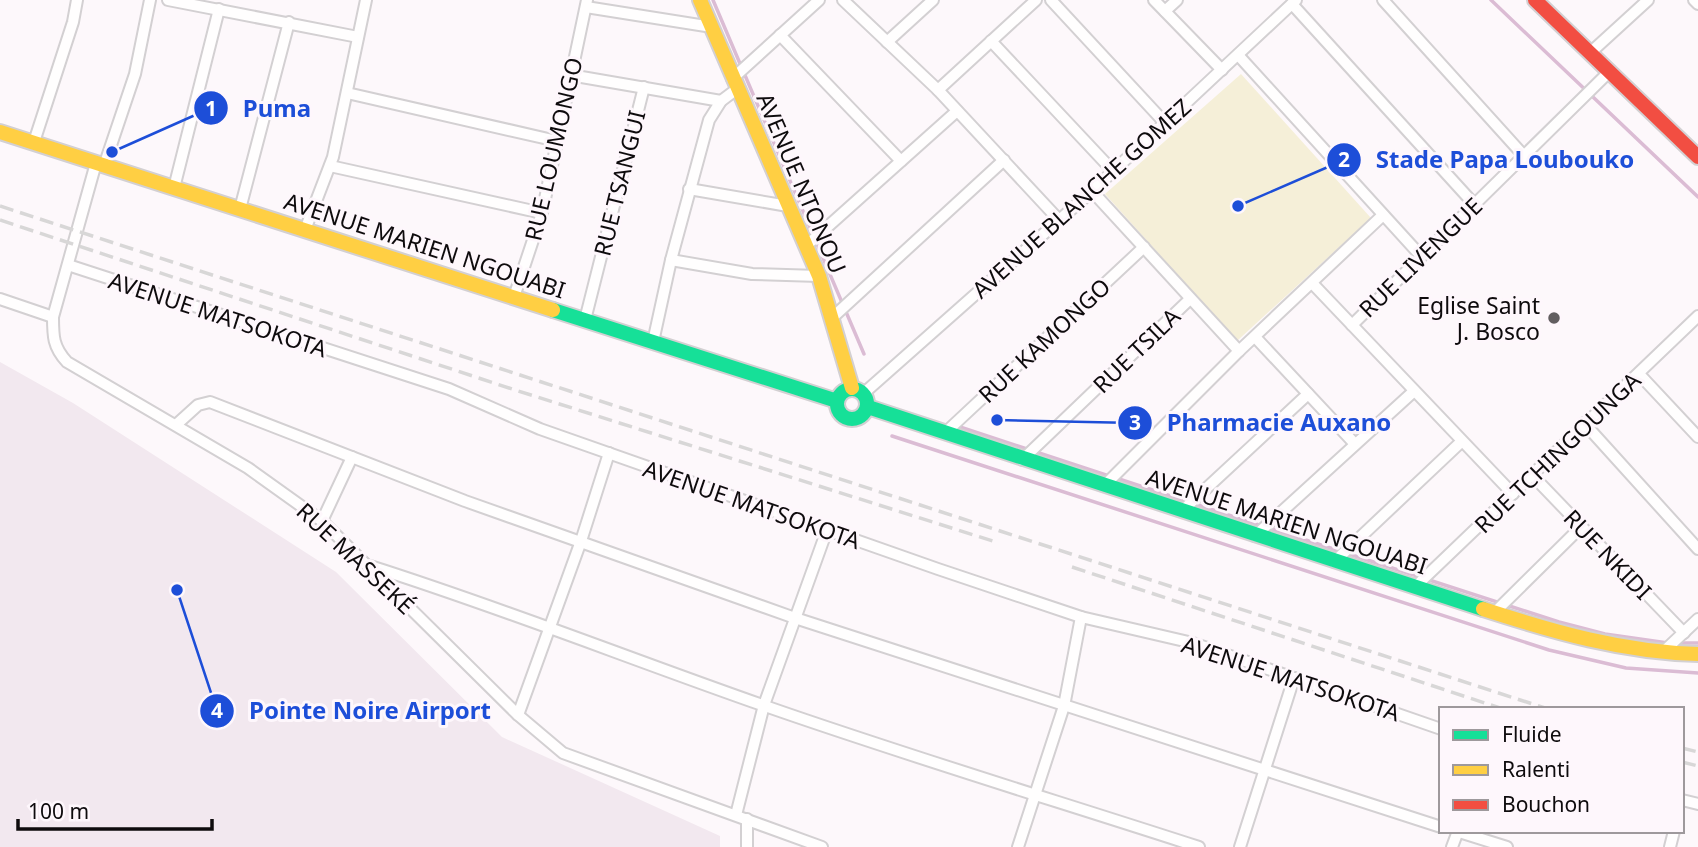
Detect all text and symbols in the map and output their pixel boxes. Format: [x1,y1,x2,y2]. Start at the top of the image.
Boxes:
street label: RUE LOUMONGO [516,54,590,244]
callout: Puma [194,86,325,131]
street label: AVENUE NTONOU [749,88,855,278]
text: Puma [243,91,311,124]
street label: AVENUE BLANCHE GOMEZ [965,91,1197,305]
text: 1 [205,94,217,122]
street label: RUE TSANGUI [585,107,653,259]
callout: Stade Papa Loubouko [1327,137,1648,182]
text: Stade Papa Loubouko [1376,142,1634,175]
text: 2 [1338,145,1350,173]
street label: AVENUE MARIEN NGOUABI [280,184,570,306]
street label: RUE LIVENGUE [1351,190,1489,324]
street label: AVENUE MATSOKOTA [105,264,331,364]
street label: RUE KAMONGO [971,270,1117,410]
place label: Eglise Saint J. Bosco [1417,289,1540,347]
street label: RUE TSILA [1085,300,1187,400]
marker: Eglise Saint J. Bosco [1546,310,1562,326]
street label: RUE TCHINGOUNGA [1467,364,1647,540]
callout: Pharmacie Auxano [1118,400,1405,445]
text: Pharmacie Auxano [1167,405,1391,438]
text: 3 [1129,408,1141,436]
street label: AVENUE MATSOKOTA [639,452,865,556]
street label: AVENUE MARIEN NGOUABI [1142,460,1432,582]
street label: RUE MASSEKÉ [290,495,422,621]
street label: RUE NKIDI [1557,502,1659,606]
street label: AVENUE MATSOKOTA [1178,628,1404,728]
callout: Pointe Noire Airport [200,688,505,733]
text: Pointe Noire Airport [249,693,491,726]
text: 4 [211,696,223,724]
legend [1439,707,1684,833]
text: Fluide [1502,720,1561,748]
text: Ralenti [1502,755,1570,783]
scale bar [18,788,212,832]
text: Bouchon [1502,790,1590,818]
text: 100 m [28,797,89,825]

